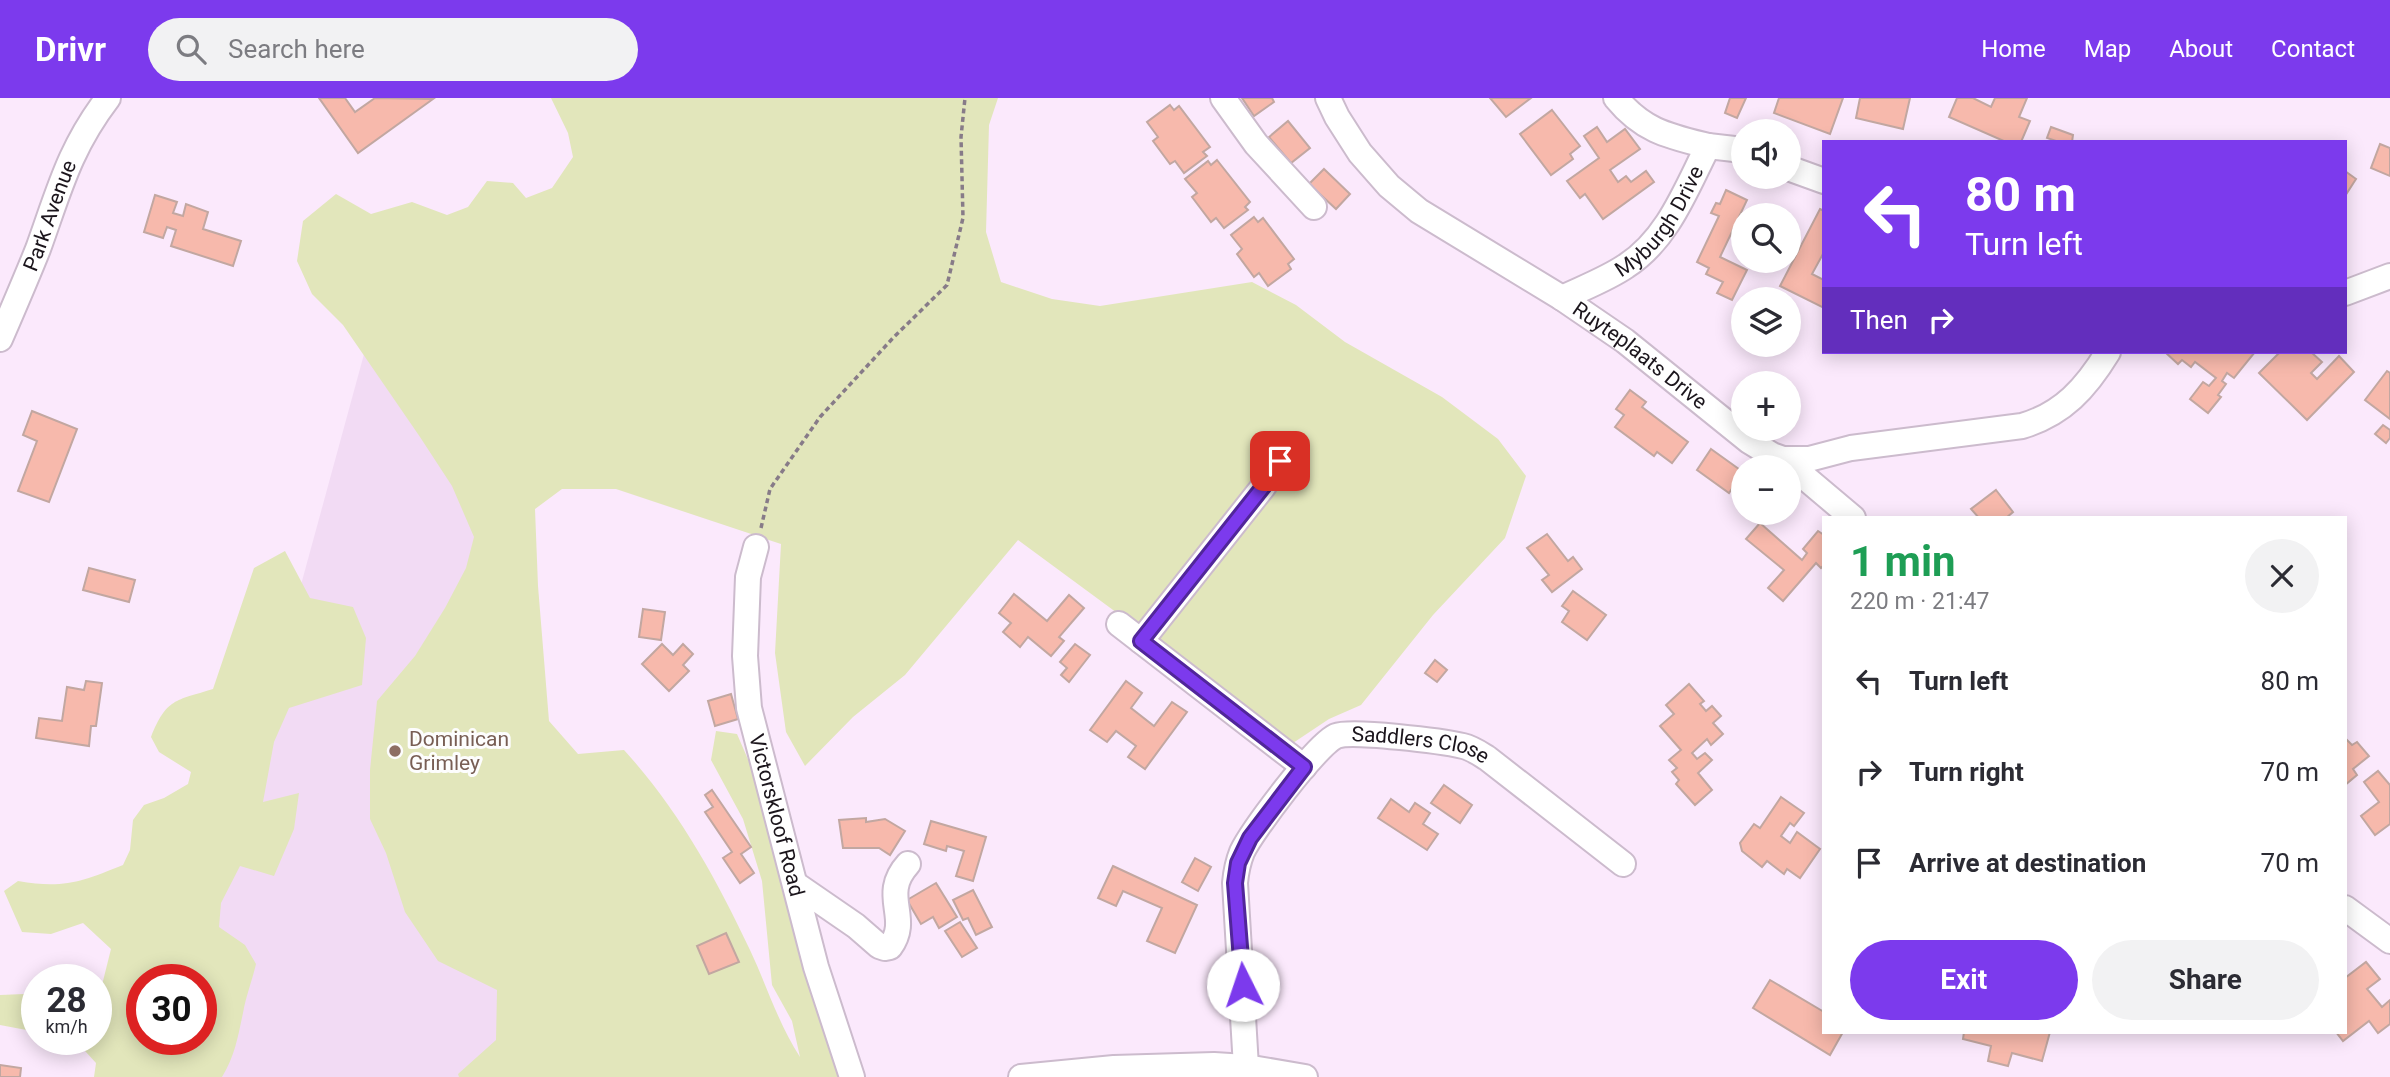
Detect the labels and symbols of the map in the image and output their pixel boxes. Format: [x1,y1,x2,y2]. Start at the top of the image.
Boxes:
street label: Park Avenue [18,157,81,275]
street label: Myburgh Drive [1610,162,1708,282]
street label: Ruyteplaats Drive [1568,297,1712,414]
pin [1250,431,1310,491]
street label: Saddlers Close [1351,722,1494,768]
place label: Dominican Grimley [409,727,509,775]
street label: Victorskloof Road [744,732,809,899]
marker: Dominican Grimley [387,743,403,759]
position arrow [1206,948,1280,1022]
speed limit sign: 30 [126,964,217,1055]

